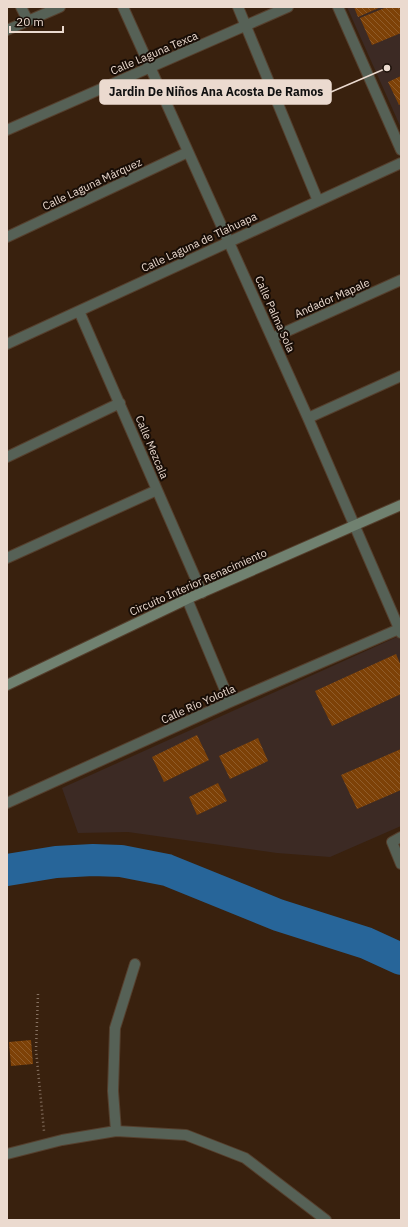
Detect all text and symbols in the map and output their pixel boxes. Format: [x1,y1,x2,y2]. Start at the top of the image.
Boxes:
scale bar [10,8,63,34]
text: 20 m [16,14,44,29]
street label: Calle Laguna Texca [108,28,200,78]
callout: Jardin De Niños Ana Acosta De Ramos [100,80,331,104]
text: Jardin De Niños Ana Acosta De Ramos [109,84,323,99]
street label: Calle Laguna Márquez [40,155,144,213]
street label: Calle Laguna de Tlahuapa [139,209,259,275]
street label: Calle Palma Sola [252,274,298,354]
street label: Andador Mapale [292,275,372,321]
street label: Calle Mezcala [132,413,172,481]
street label: Circuito Interior Renacimiento [127,545,269,619]
street label: Calle Río Yolotla [159,681,237,727]

